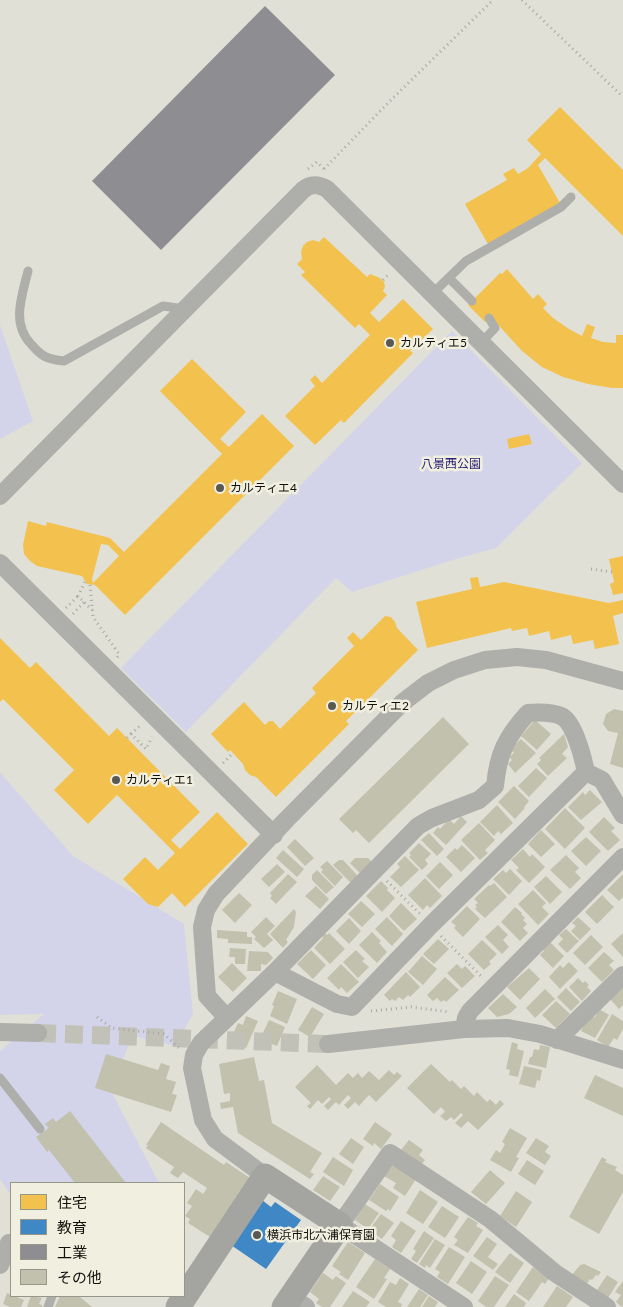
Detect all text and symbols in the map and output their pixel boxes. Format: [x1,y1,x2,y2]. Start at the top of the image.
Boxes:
place label: カルティエ5 [400,336,467,350]
marker: カルティエ5 [384,337,396,349]
park label: 八景西公園 [421,457,481,471]
place label: カルティエ4 [230,481,297,495]
marker: カルティエ4 [214,482,226,494]
place label: カルティエ2 [342,699,409,713]
marker: カルティエ2 [326,700,338,712]
place label: カルティエ1 [126,773,193,787]
marker: カルティエ1 [110,774,122,786]
legend [10,1182,185,1297]
text: 住宅 [57,1193,87,1211]
text: 教育 [57,1218,87,1236]
place label: 横浜市北六浦保育園 [267,1228,375,1242]
marker: 横浜市北六浦保育園 [251,1229,263,1241]
text: 工業 [57,1243,87,1261]
text: その他 [57,1268,102,1286]

